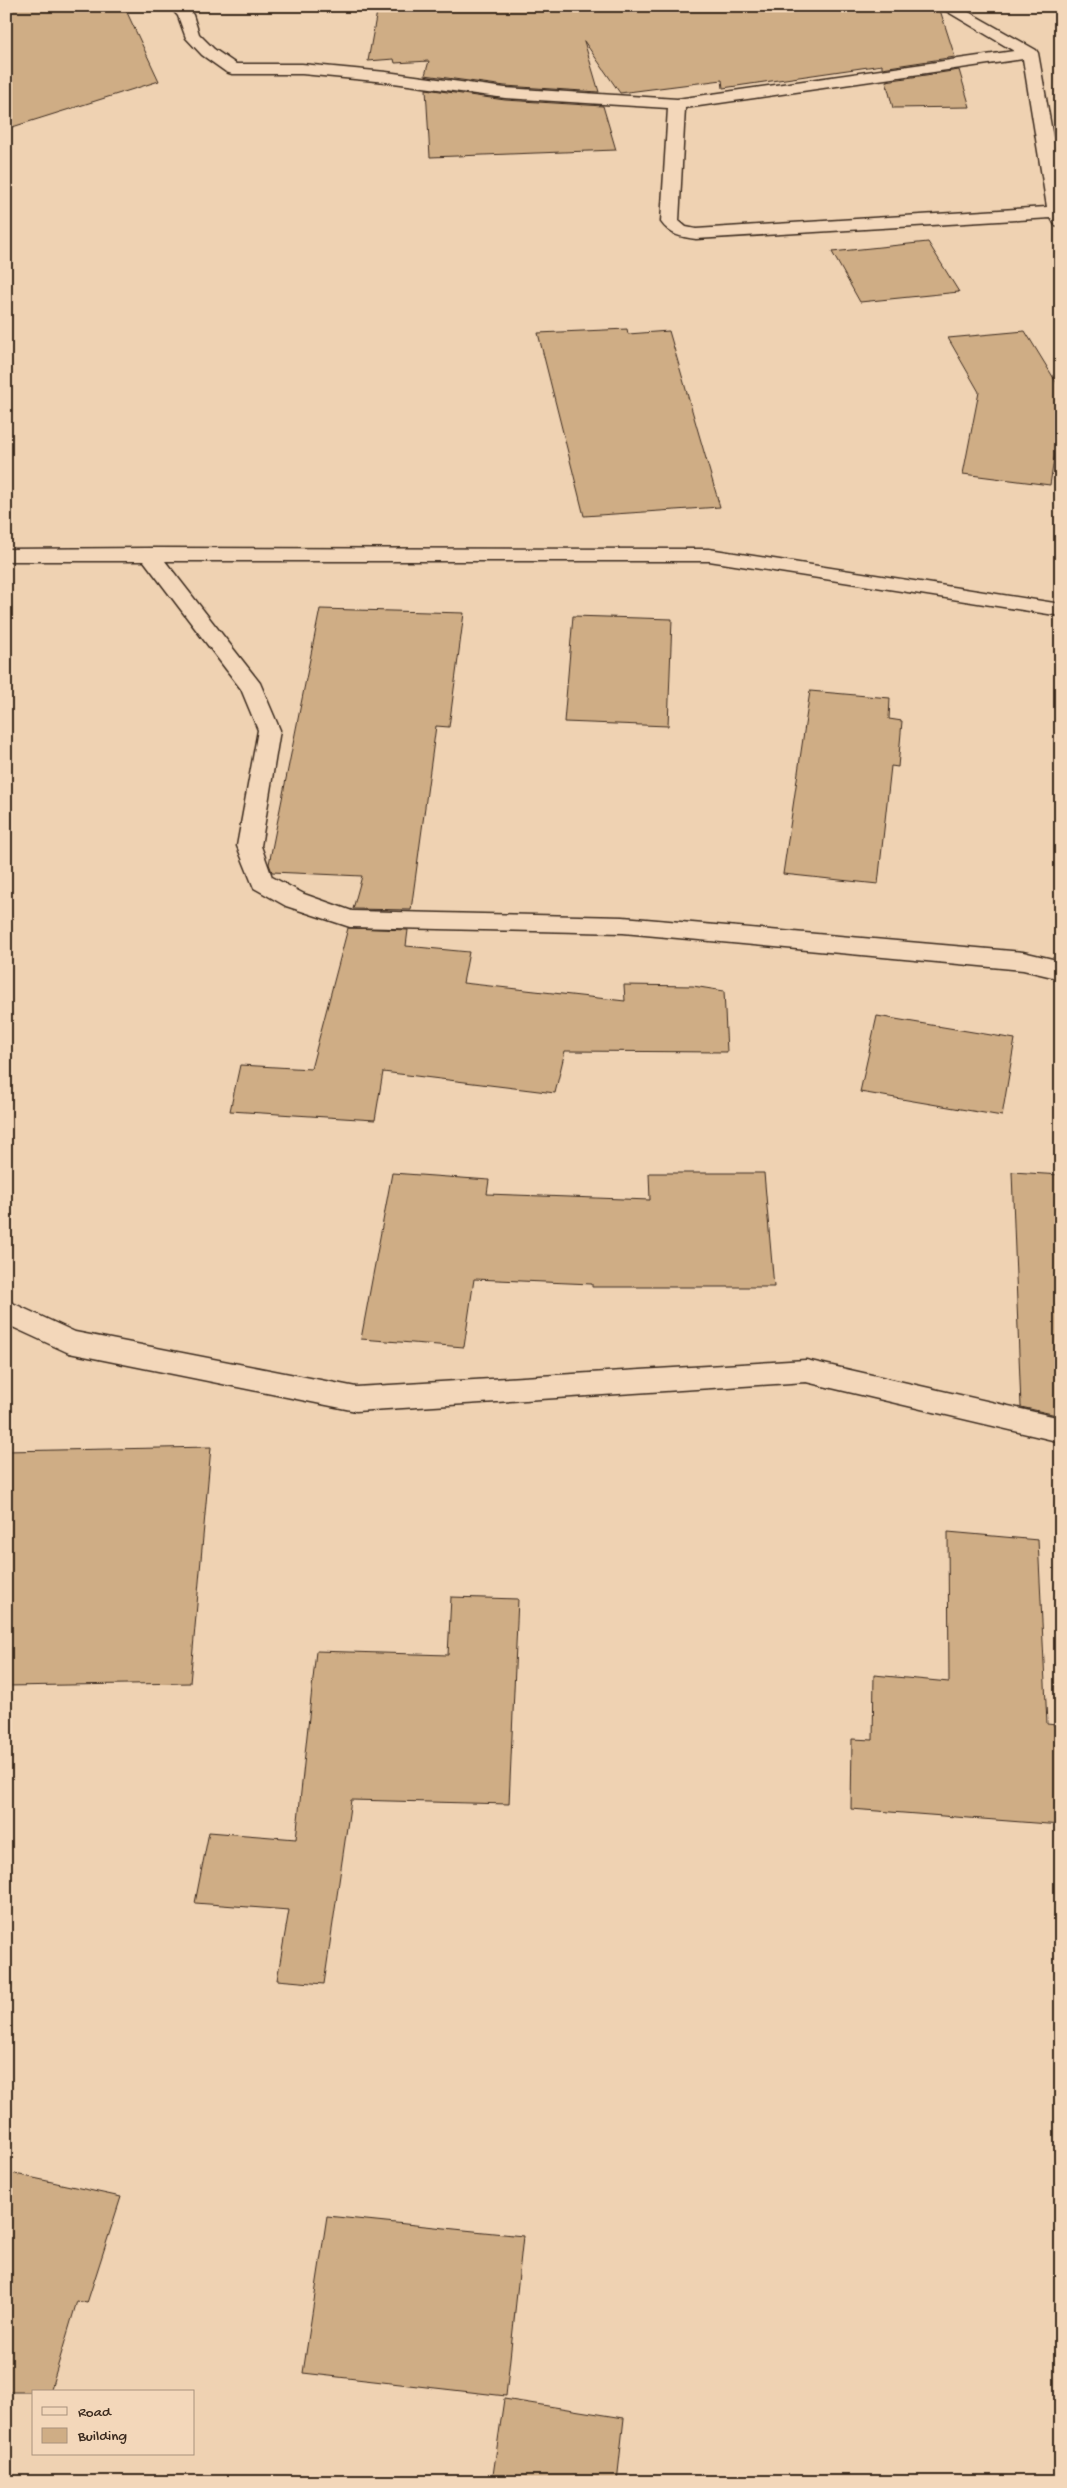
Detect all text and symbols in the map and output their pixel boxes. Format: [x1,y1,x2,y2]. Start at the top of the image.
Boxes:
legend [32,2390,195,2456]
text: Road [78,2404,112,2422]
text: Building [77,2428,127,2446]

